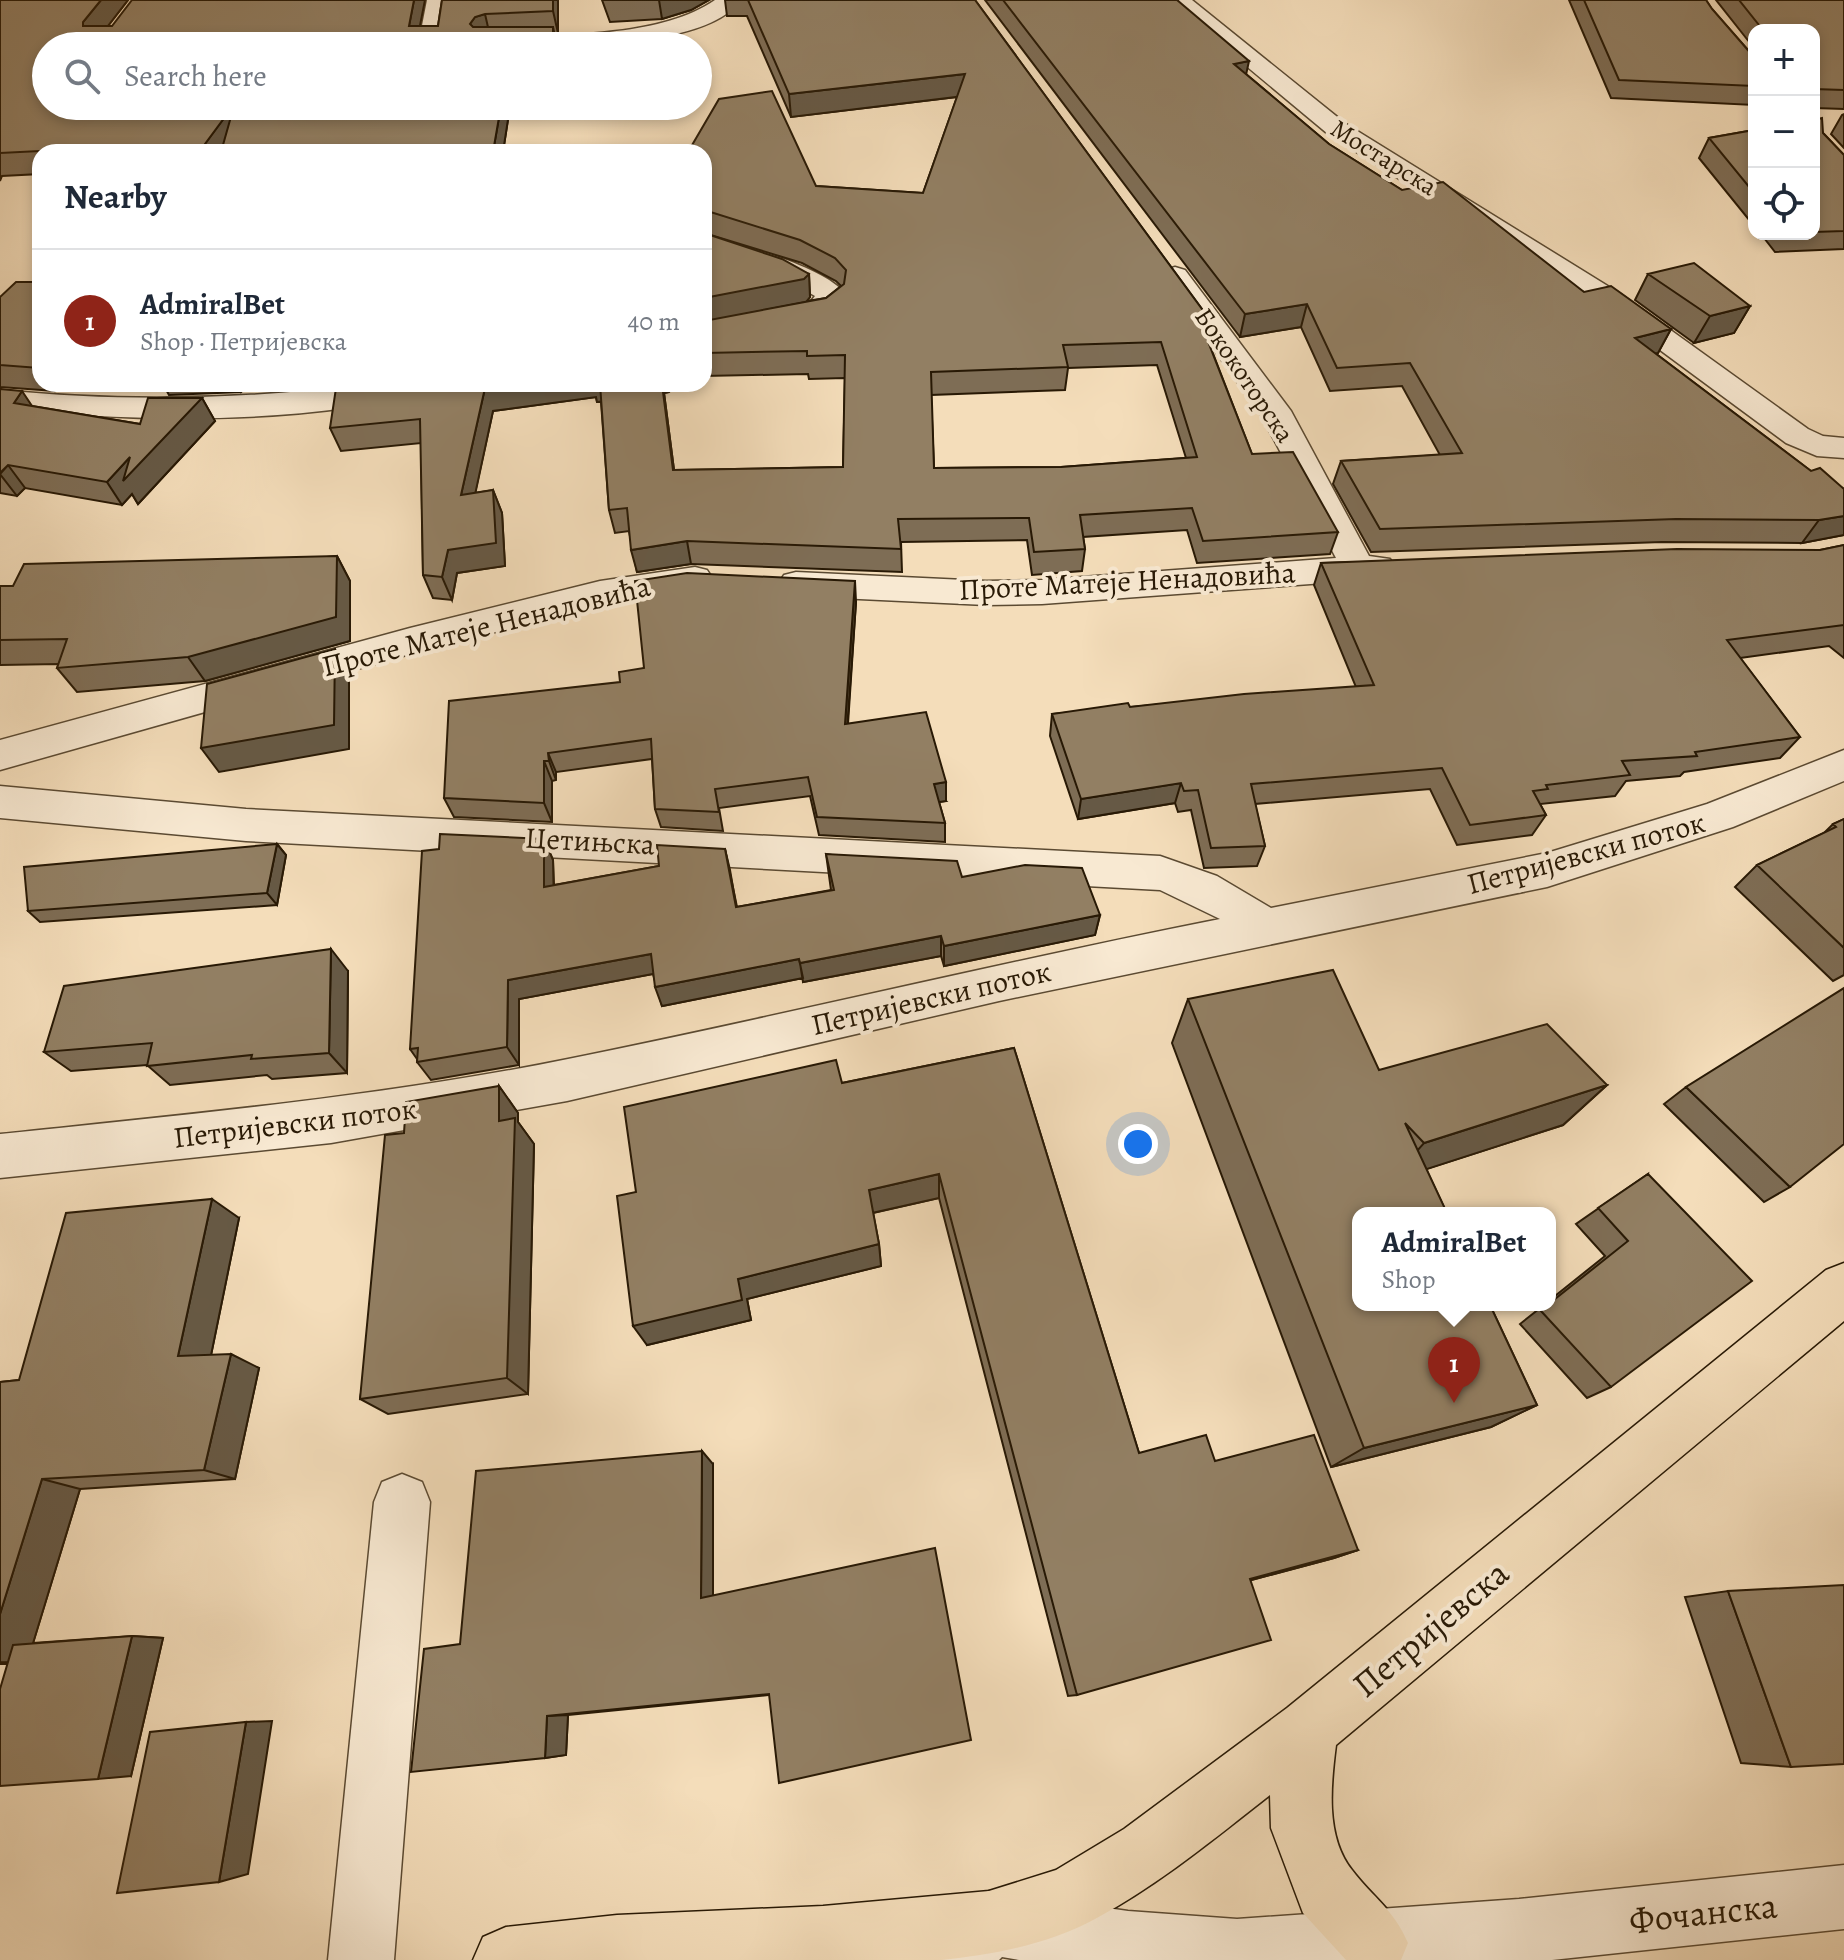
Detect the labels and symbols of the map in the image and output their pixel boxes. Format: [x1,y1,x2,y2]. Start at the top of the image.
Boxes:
street label: Мостарска [1324,111,1444,204]
street label: Бококоторска [1187,301,1303,450]
street label: Проте Матеје Ненадовића [958,552,1296,610]
street label: Проте Матеје Ненадовића [318,566,654,686]
street label: Петријевски поток [1463,802,1709,904]
street label: Цетињска [524,818,656,864]
street label: Петријевски поток [807,951,1055,1045]
street label: Петријевски поток [171,1088,419,1158]
your location [1118,1124,1158,1164]
pin: 1 [1428,1337,1480,1403]
street label: Петријевска [1342,1548,1519,1708]
street label: Фочанска [1627,1880,1780,1945]

